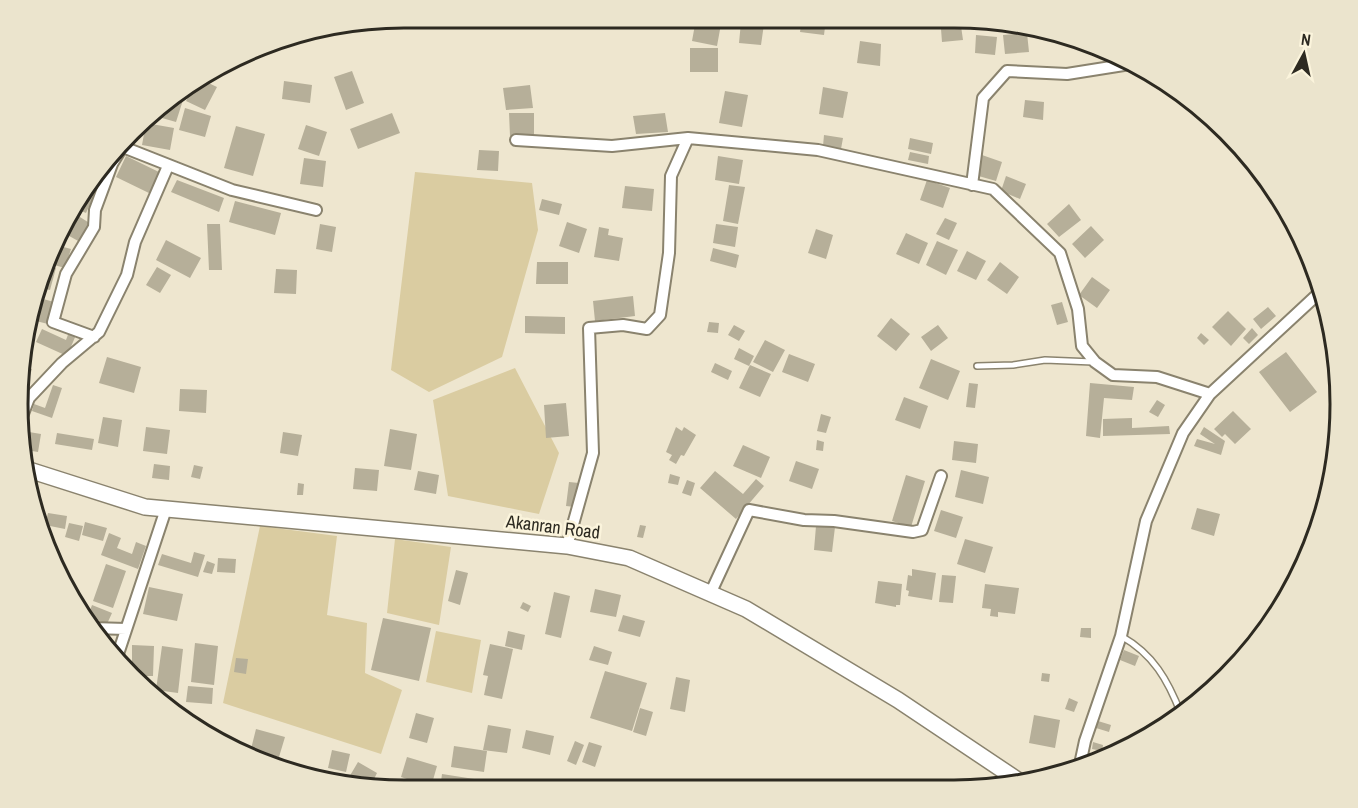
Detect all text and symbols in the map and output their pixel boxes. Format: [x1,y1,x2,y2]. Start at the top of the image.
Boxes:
north arrow [1274,24,1334,84]
text: N [1300,28,1312,51]
street label: Akanran Road [504,508,601,545]

